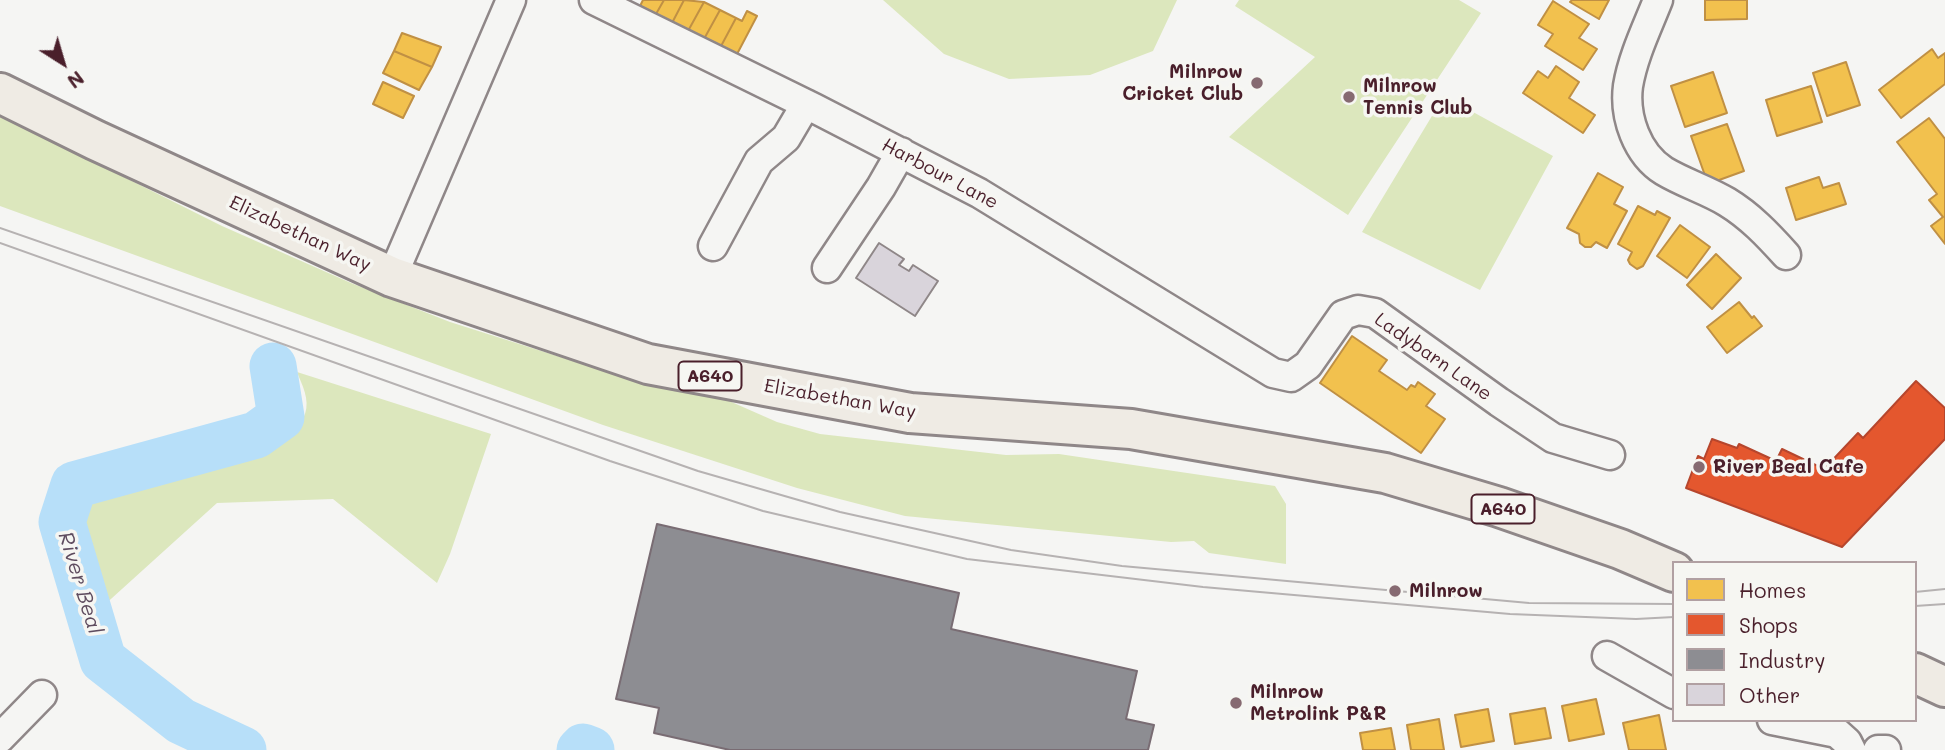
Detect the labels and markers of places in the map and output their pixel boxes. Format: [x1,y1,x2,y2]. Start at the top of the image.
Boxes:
place label: Milnrow Cricket Club [1122,61,1243,105]
marker: Milnrow Cricket Club [1249,75,1265,91]
place label: Milnrow Tennis Club [1363,75,1472,119]
marker: Milnrow Tennis Club [1341,89,1357,105]
place label: River Beal Cafe [1713,456,1864,478]
marker: River Beal Cafe [1691,459,1707,475]
place label: Milnrow [1409,580,1483,602]
marker: Milnrow [1387,583,1403,599]
place label: Milnrow Metrolink P&R [1250,681,1386,725]
marker: Milnrow Metrolink P&R [1228,695,1244,711]

